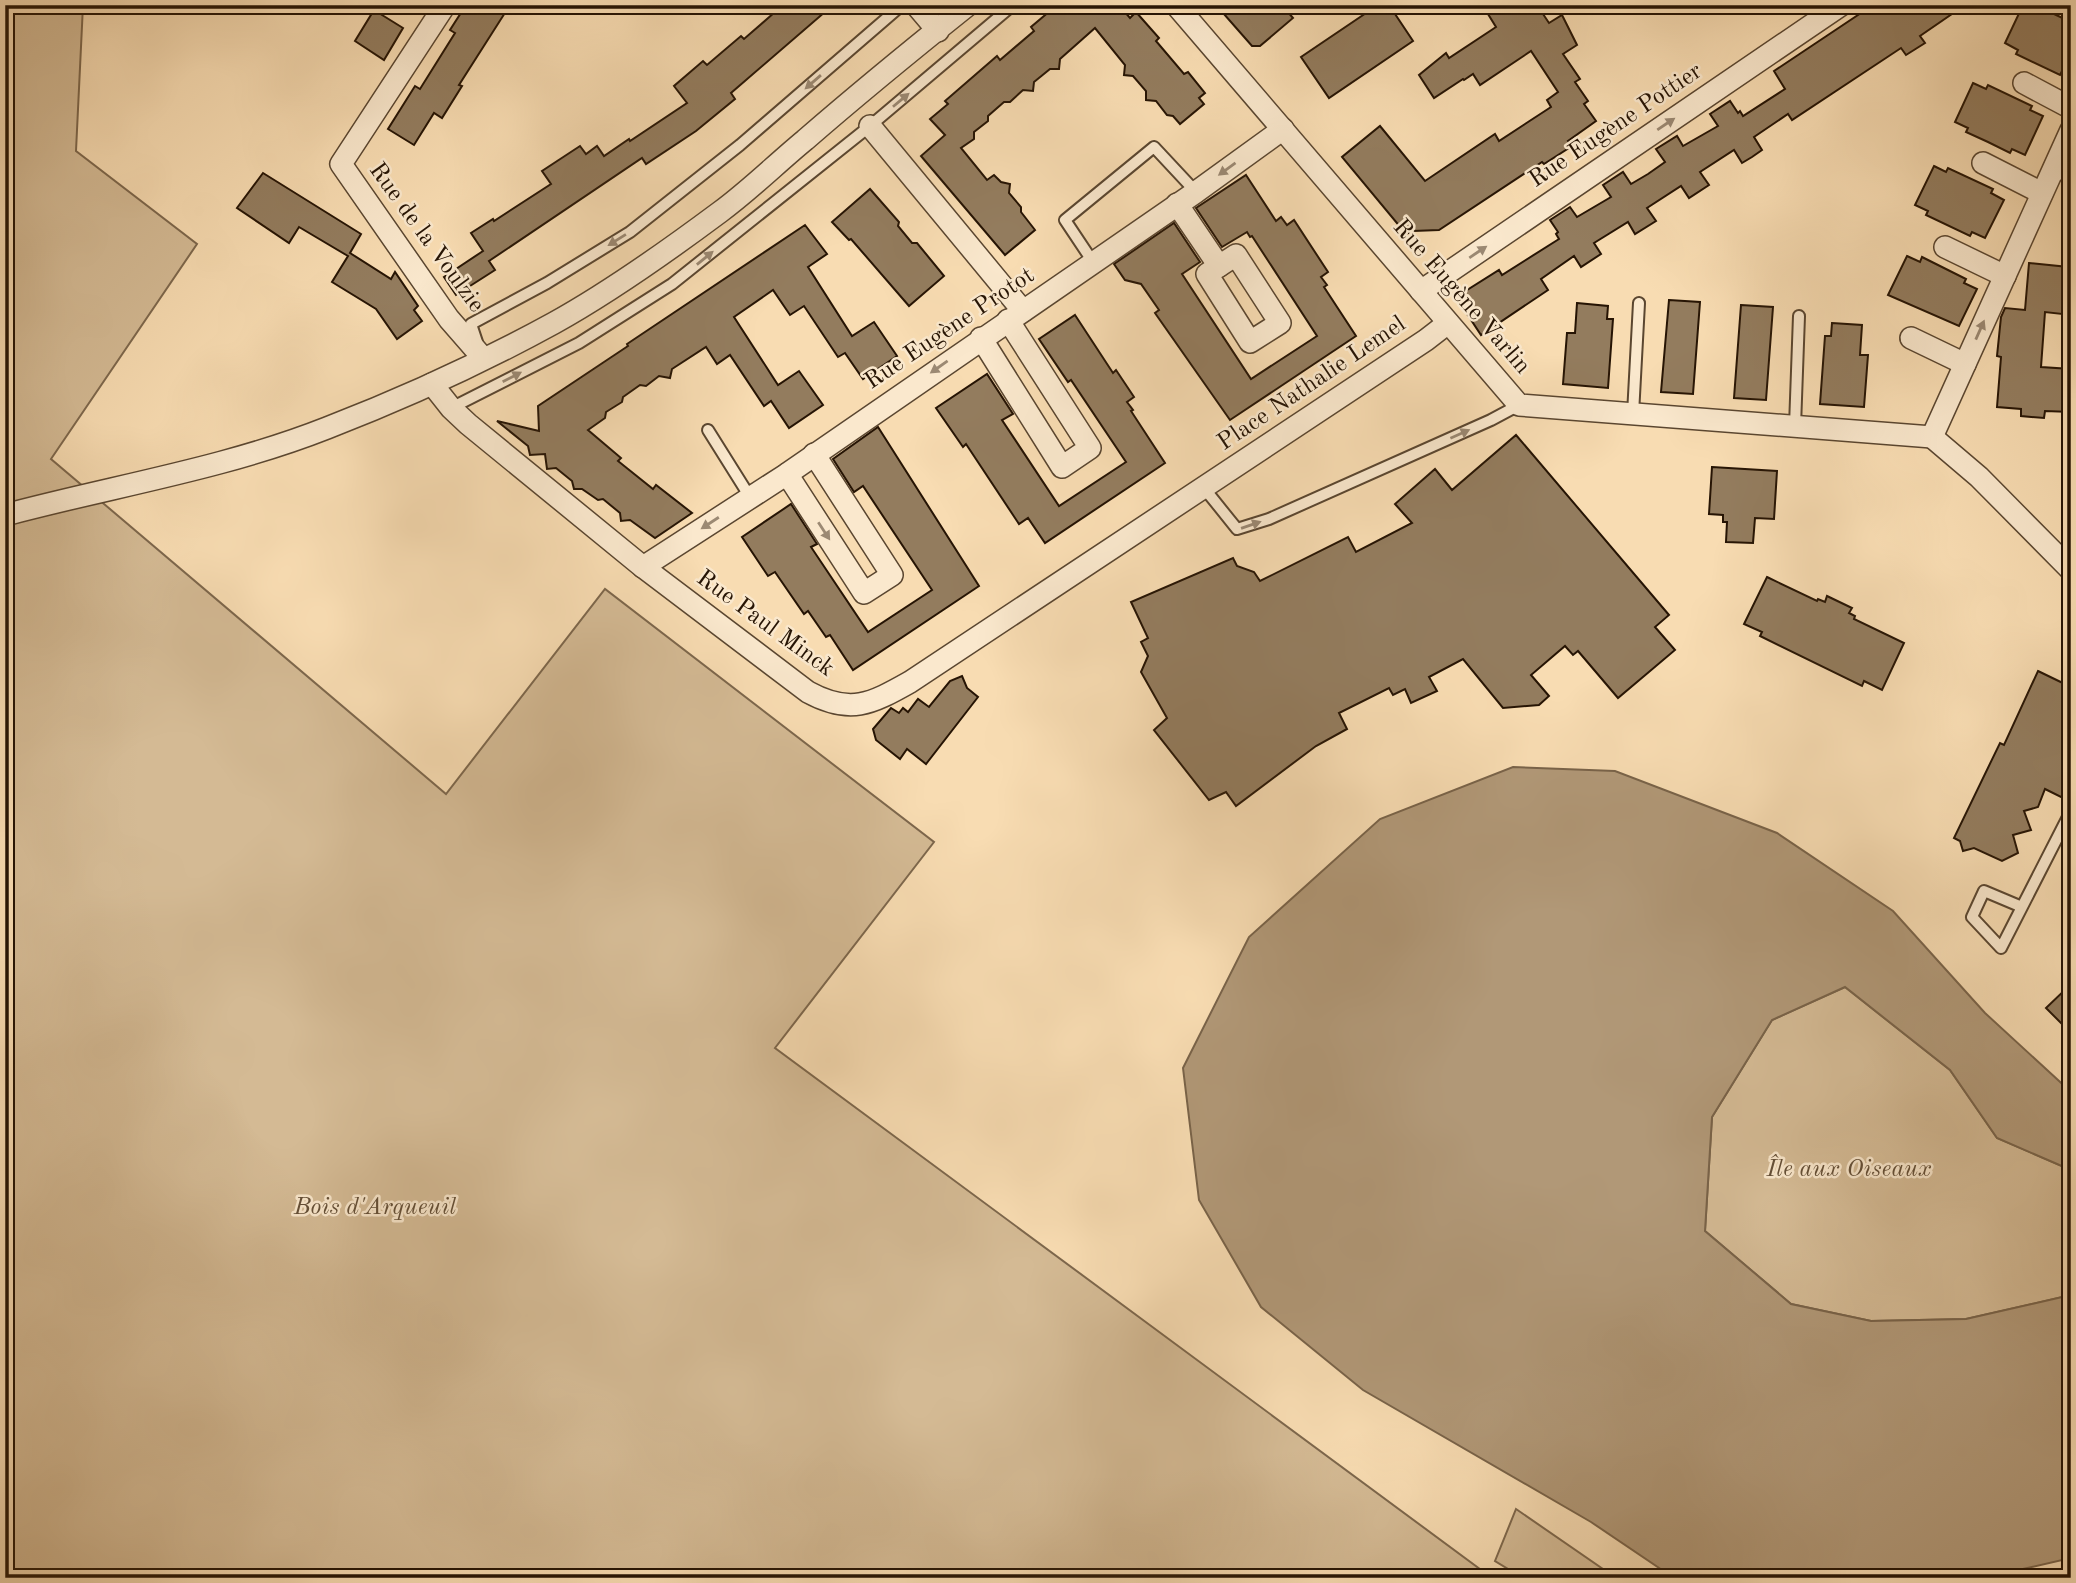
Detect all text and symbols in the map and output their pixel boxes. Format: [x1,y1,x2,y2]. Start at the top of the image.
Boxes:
street label: Rue Eugène Pottier [1525,59,1707,193]
one-way arrow [804,74,822,90]
one-way arrow [893,93,910,108]
one-way arrow [1657,117,1675,131]
street label: Rue de la Voulzie [364,159,488,317]
one-way arrow [1218,162,1236,176]
street label: Rue Eugène Varlin [1388,215,1534,379]
one-way arrow [608,233,627,246]
one-way arrow [1468,246,1488,259]
one-way arrow [695,250,713,265]
street label: Rue Eugène Protot [861,264,1039,394]
street label: Place Nathalie Lemel [1214,312,1410,456]
one-way arrow [1974,320,1986,340]
one-way arrow [930,360,948,374]
one-way arrow [502,371,522,382]
one-way arrow [1450,428,1470,440]
one-way arrow [701,516,720,529]
one-way arrow [1241,519,1262,530]
one-way arrow [817,522,831,540]
street label: Rue Paul Minck [692,566,838,682]
park label: Île aux Oiseaux [1765,1154,1932,1182]
park label: Bois d'Arqueuil [293,1196,456,1220]

